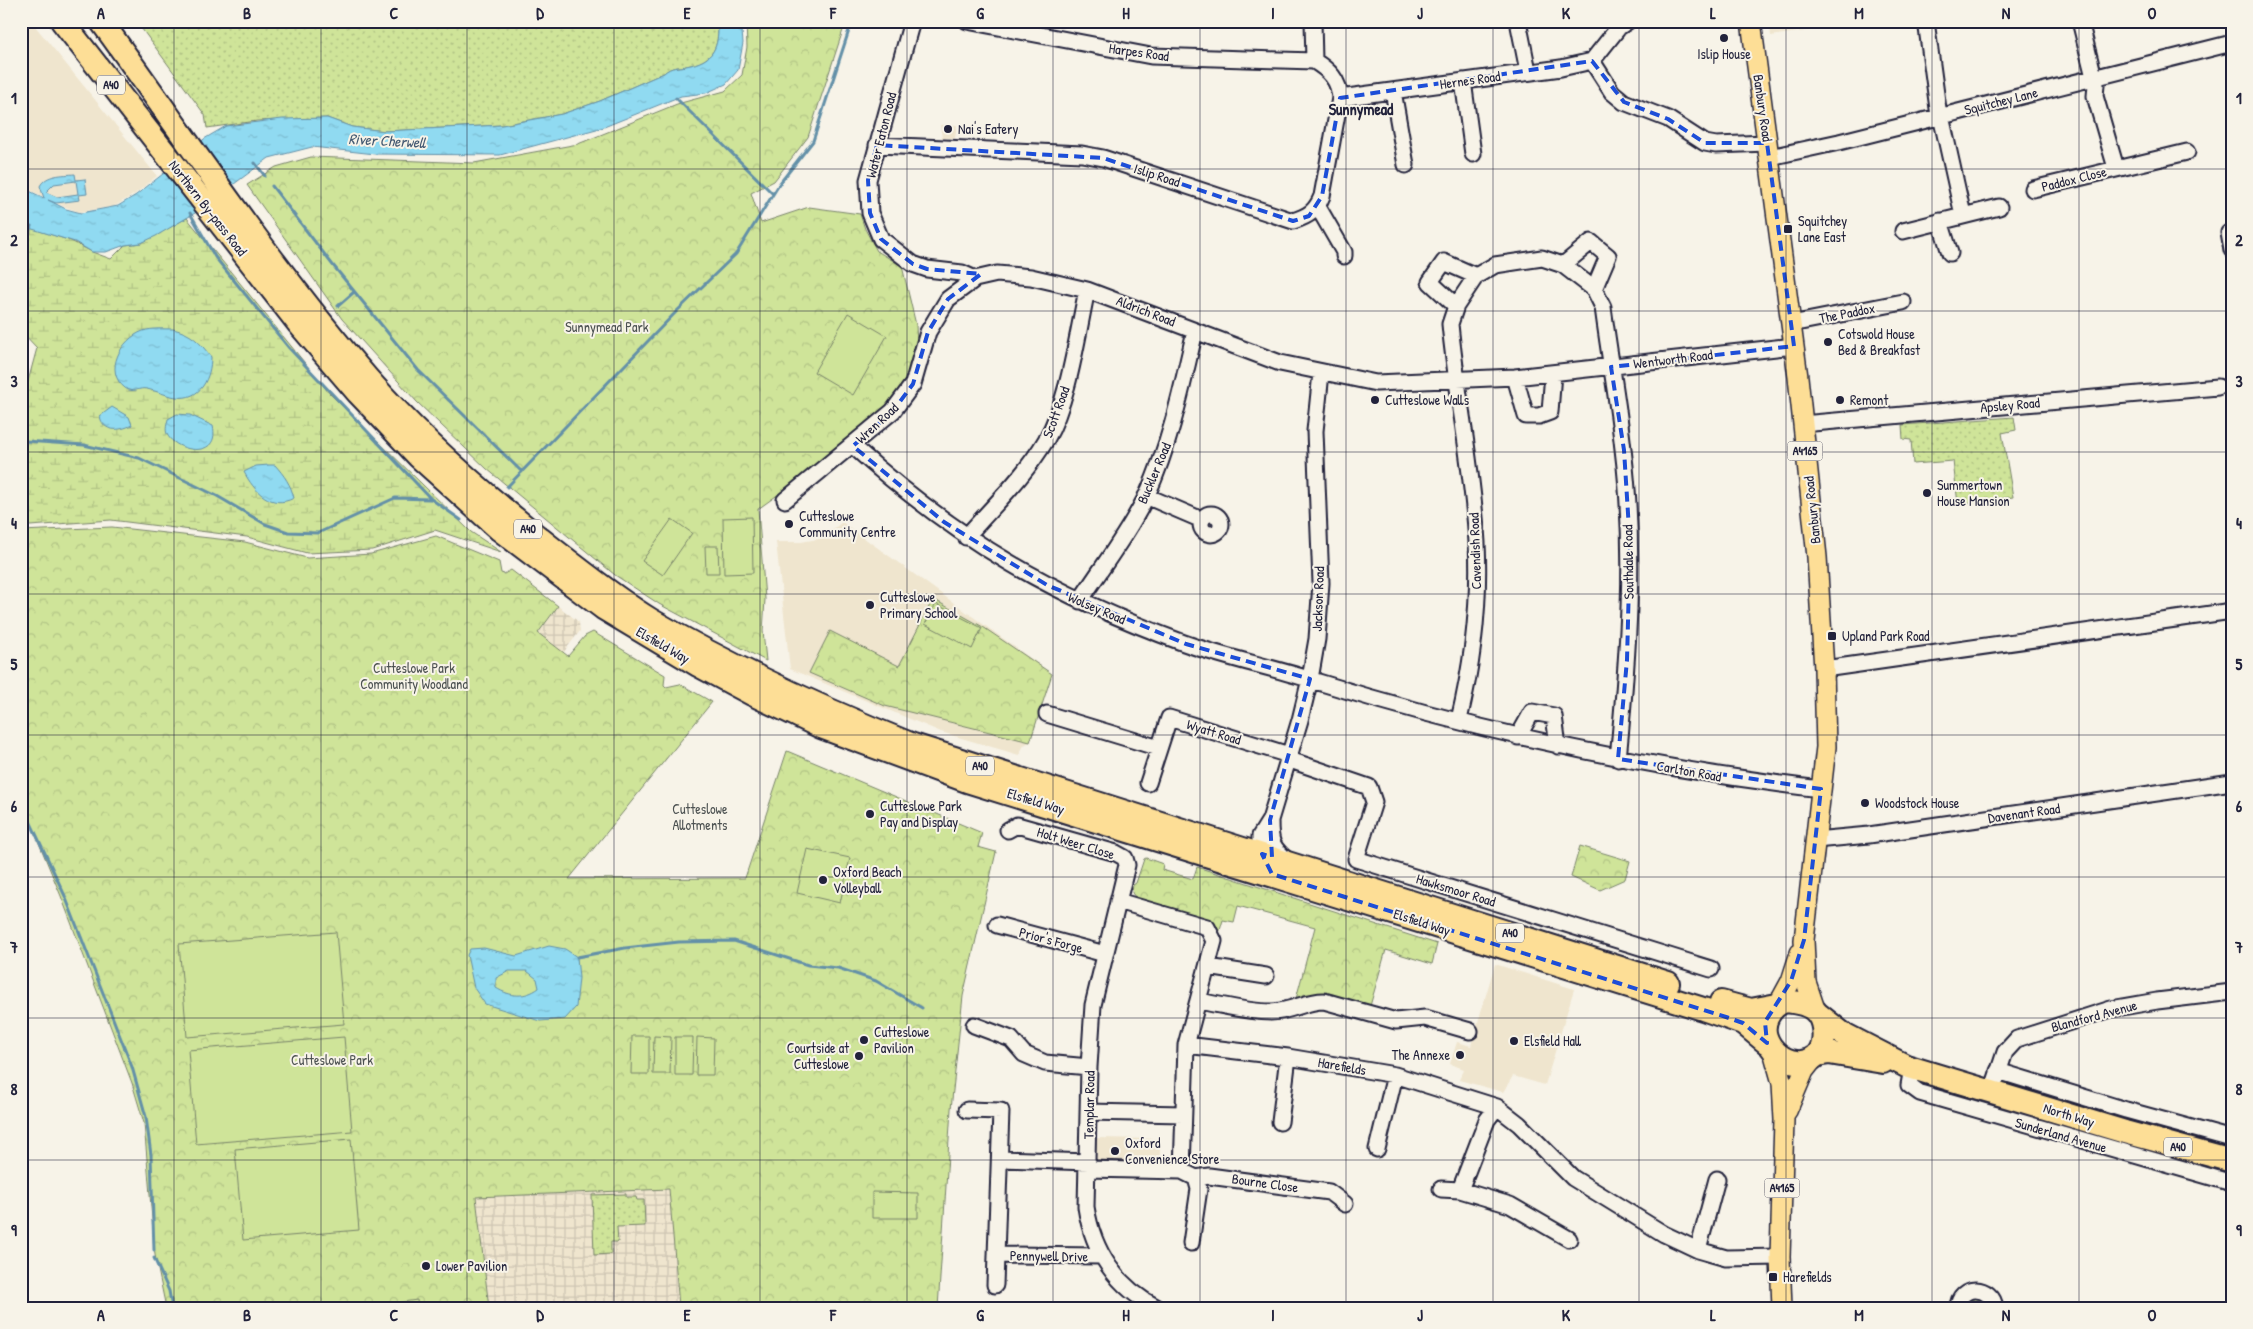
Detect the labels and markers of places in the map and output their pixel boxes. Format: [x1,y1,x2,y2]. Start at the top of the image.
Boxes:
marker: Islip House [1718,32,1730,44]
place label: Islip House [1697,44,1751,64]
place label: Nai's Eatery [958,119,1018,139]
marker: Nai's Eatery [942,123,954,135]
place label: Squitchey Lane East [1798,211,1847,246]
marker: Squitchey Lane East [1782,223,1794,235]
place label: Cotswold House Bed & Breakfast [1838,324,1920,359]
marker: Cotswold House Bed & Breakfast [1822,336,1834,348]
place label: Cutteslowe Walls [1385,390,1469,409]
place label: Remont [1850,390,1888,409]
marker: Cutteslowe Walls [1369,394,1381,406]
marker: Remont [1834,394,1846,406]
place label: Summertown House Mansion [1937,475,2010,510]
marker: Summertown House Mansion [1921,487,1933,499]
place label: Cutteslowe Community Centre [799,506,896,542]
marker: Cutteslowe Community Centre [783,518,795,530]
place label: Cutteslowe Primary School [880,587,958,623]
marker: Cutteslowe Primary School [864,599,876,611]
place label: Upland Park Road [1842,626,1930,646]
marker: Upland Park Road [1826,630,1838,642]
place label: Woodstock House [1875,793,1960,812]
place label: Cutteslowe Park Pay and Display [880,796,962,832]
marker: Woodstock House [1859,797,1871,809]
marker: Cutteslowe Park Pay and Display [864,808,876,820]
place label: Oxford Beach Volleyball [833,862,901,898]
marker: Oxford Beach Volleyball [817,874,829,886]
place label: Cutteslowe Pavilion [874,1022,930,1057]
place label: Elsfield Hall [1524,1031,1582,1050]
marker: Cutteslowe Pavilion [858,1034,870,1046]
marker: Elsfield Hall [1508,1035,1520,1047]
place label: Courtside at Cutteslowe [787,1038,849,1073]
place label: The Annexe [1392,1045,1450,1064]
marker: The Annexe [1454,1049,1466,1061]
marker: Courtside at Cutteslowe [853,1050,865,1062]
place label: Oxford Convenience Store [1125,1133,1220,1168]
marker: Oxford Convenience Store [1109,1145,1121,1157]
place label: Lower Pavilion [436,1256,507,1275]
marker: Lower Pavilion [420,1260,432,1272]
place label: Harefields [1783,1267,1832,1286]
marker: Harefields [1767,1271,1779,1283]

